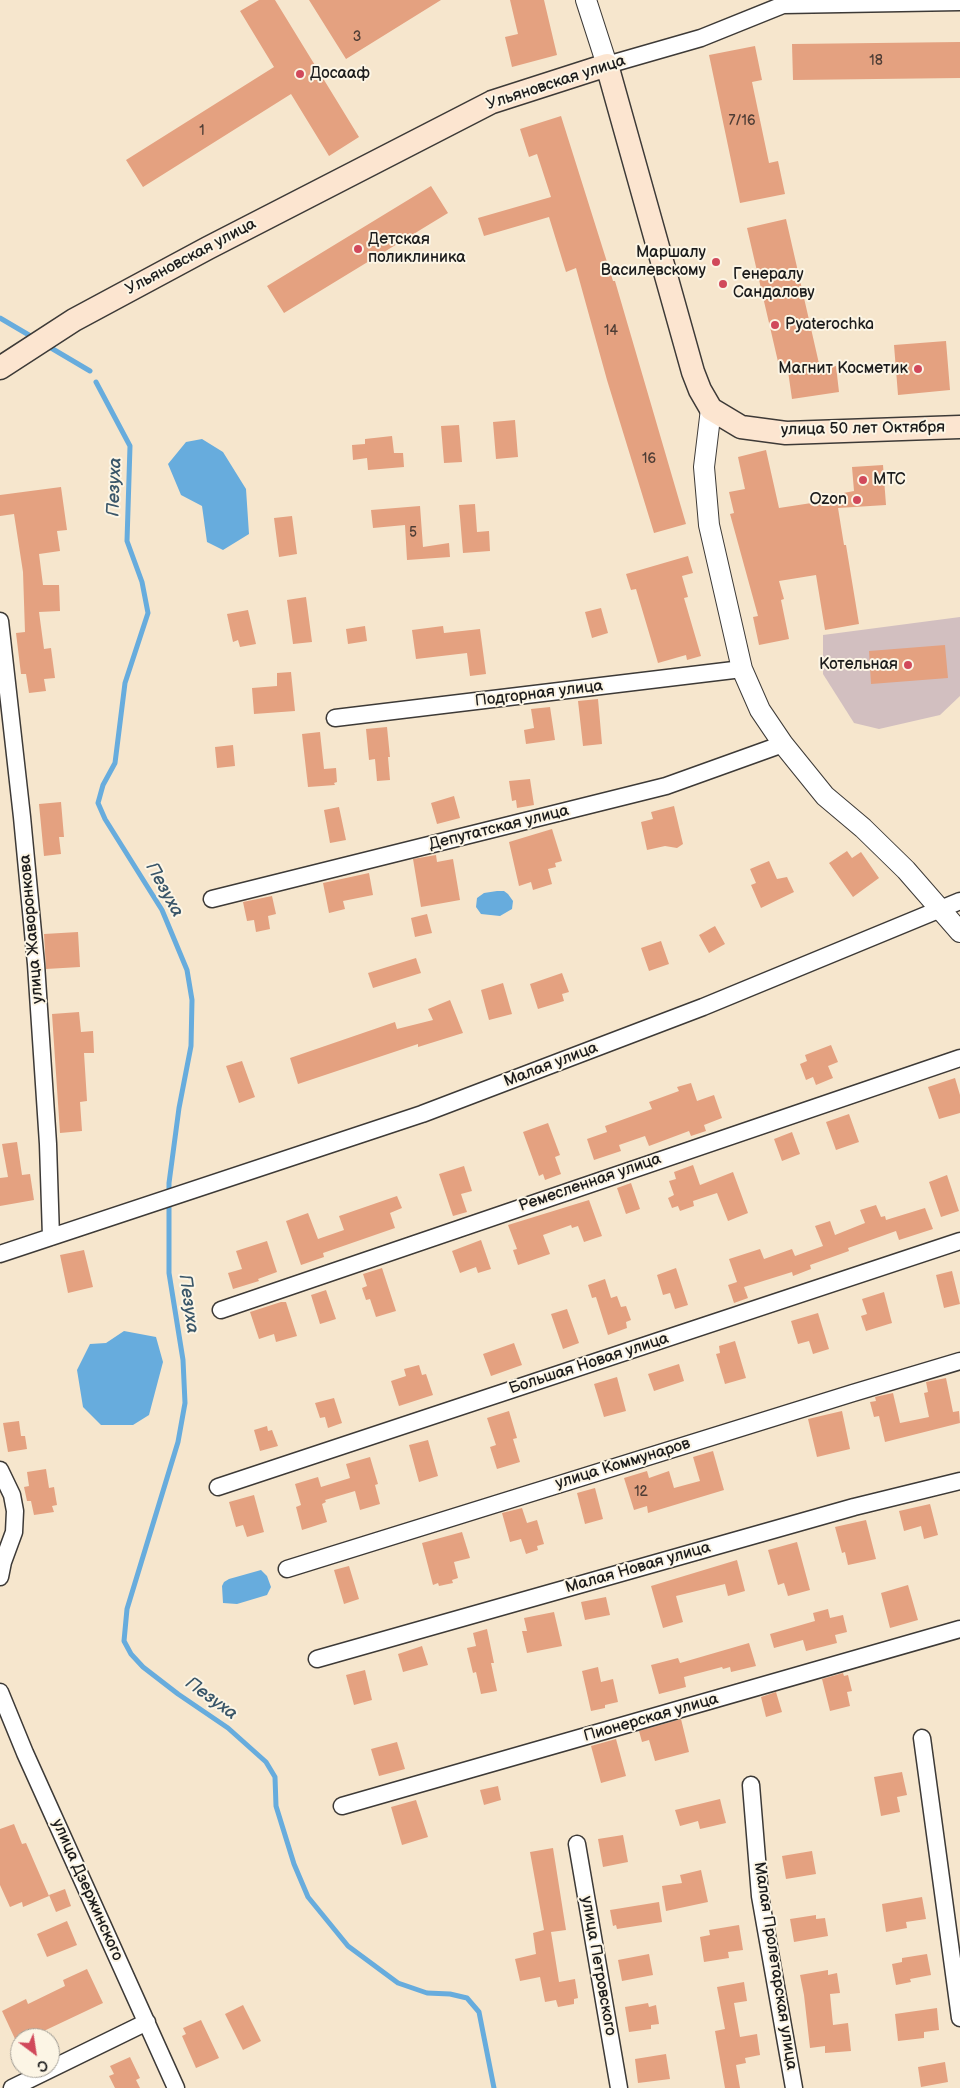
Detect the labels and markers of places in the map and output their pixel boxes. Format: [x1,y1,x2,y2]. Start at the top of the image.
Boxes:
place label: Досааф [310,64,370,84]
marker: Досааф [294,68,306,80]
place label: Детская поликлиника [368,230,466,268]
marker: Детская поликлиника [352,243,364,255]
place label: Маршалу Василевскому [601,243,706,281]
marker: Маршалу Василевскому [710,256,722,268]
place label: Генералу Сандалову [733,265,815,303]
marker: Генералу Сандалову [717,278,729,290]
place label: Pyaterochka [785,315,874,335]
marker: Pyaterochka [769,319,781,331]
place label: Магнит Косметик [778,359,908,379]
marker: Магнит Косметик [912,363,924,375]
place label: МТС [873,470,906,490]
marker: МТС [857,474,869,486]
place label: Ozon [809,490,847,510]
marker: Ozon [851,494,863,506]
place label: Котельная [819,655,898,675]
marker: Котельная [902,659,914,671]

